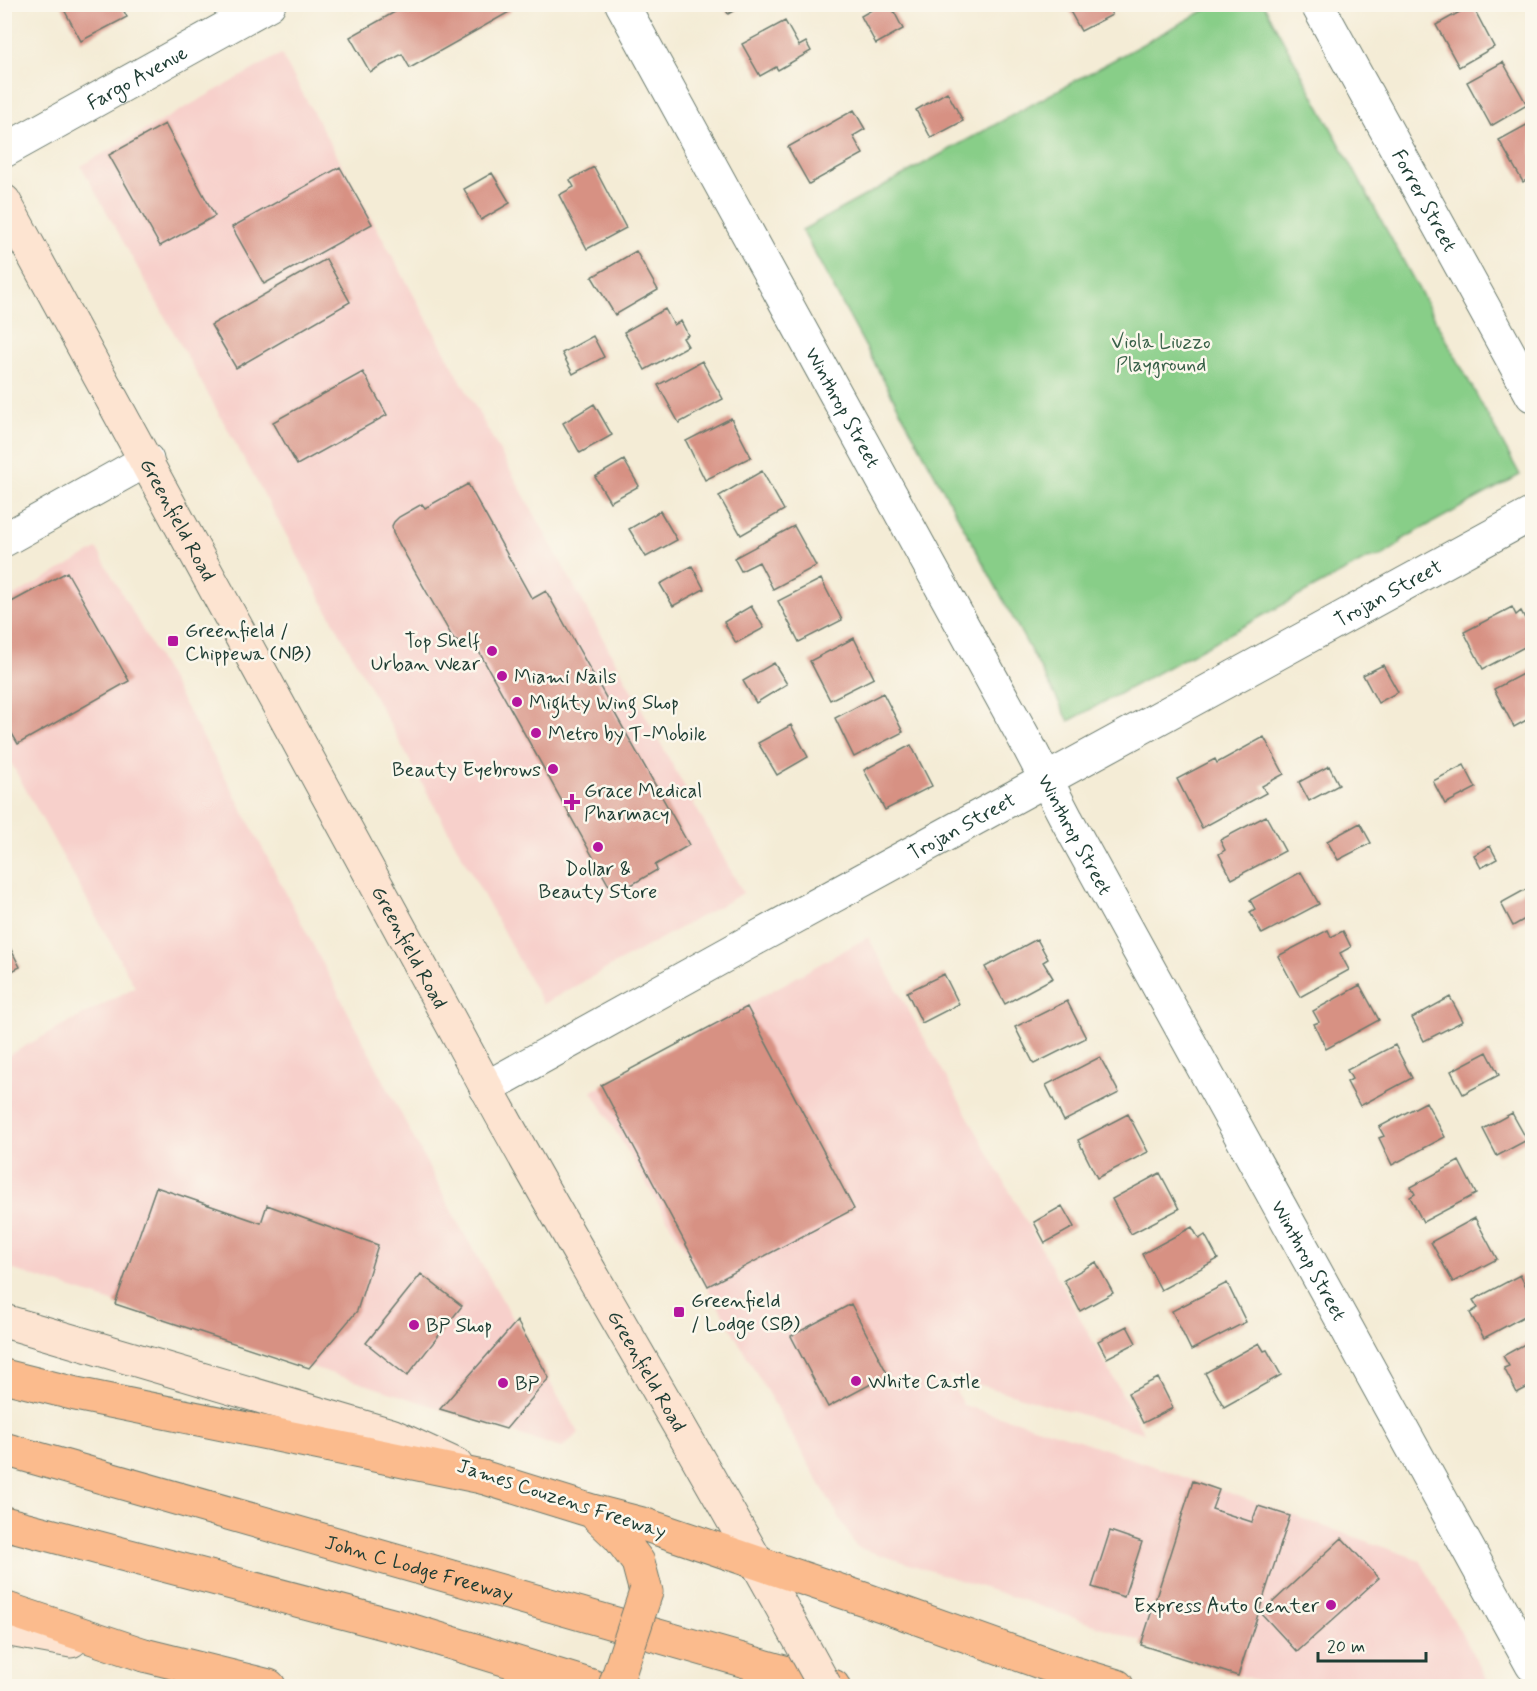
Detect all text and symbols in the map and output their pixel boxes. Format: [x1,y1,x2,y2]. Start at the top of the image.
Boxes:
street label: Fargo Avenue [82,40,193,117]
street label: Forrer Street [1384,145,1463,257]
park label: Viola Liuzzo Playground [1111,329,1211,379]
street label: Winthrop Street [798,343,886,473]
street label: Greenfield Road [132,454,221,586]
street label: Trojan Street [1330,554,1447,634]
place label: Greenfield / Chippewa (NB) [185,618,311,668]
place label: Top Shelf Urban Wear [371,628,481,678]
marker: Greenfield / Chippewa (NB) [166,634,180,648]
marker: Top Shelf Urban Wear [485,644,499,658]
place label: Miami Nails [514,664,617,691]
marker: Miami Nails [495,669,509,683]
place label: Mighty Wing Shop [529,690,679,719]
marker: Mighty Wing Shop [510,695,524,709]
place label: Metro by T-Mobile [548,721,707,748]
marker: Metro by T-Mobile [529,726,543,740]
place label: Beauty Eyebrows [392,757,541,784]
marker: Beauty Eyebrows [546,762,560,776]
street label: Winthrop Street [1030,770,1118,900]
place label: Grace Medical Pharmacy [584,778,702,828]
street label: Trojan Street [904,787,1021,868]
marker: Grace Medical Pharmacy [565,795,579,809]
marker: Dollar & Beauty Store [591,840,605,854]
place label: Dollar & Beauty Store [539,856,657,906]
street label: Greenfield Road [364,881,453,1014]
street label: Winthrop Street [1264,1196,1352,1326]
place label: Greenfield / Lodge (SB) [691,1288,800,1339]
marker: Greenfield / Lodge (SB) [672,1305,686,1319]
street label: Greenfield Road [600,1306,692,1437]
place label: BP Shop [426,1313,492,1340]
marker: BP Shop [407,1318,421,1332]
place label: White Castle [868,1369,981,1396]
place label: BP [515,1371,540,1398]
marker: White Castle [849,1374,863,1388]
marker: BP [496,1376,510,1390]
street label: James Couzens Freeway [454,1453,669,1546]
street label: John C Lodge Freeway [322,1529,516,1609]
place label: Express Auto Center [1134,1593,1320,1620]
marker: Express Auto Center [1324,1598,1338,1612]
scale bar [1318,1625,1426,1663]
text: 20 m [1327,1635,1365,1659]

